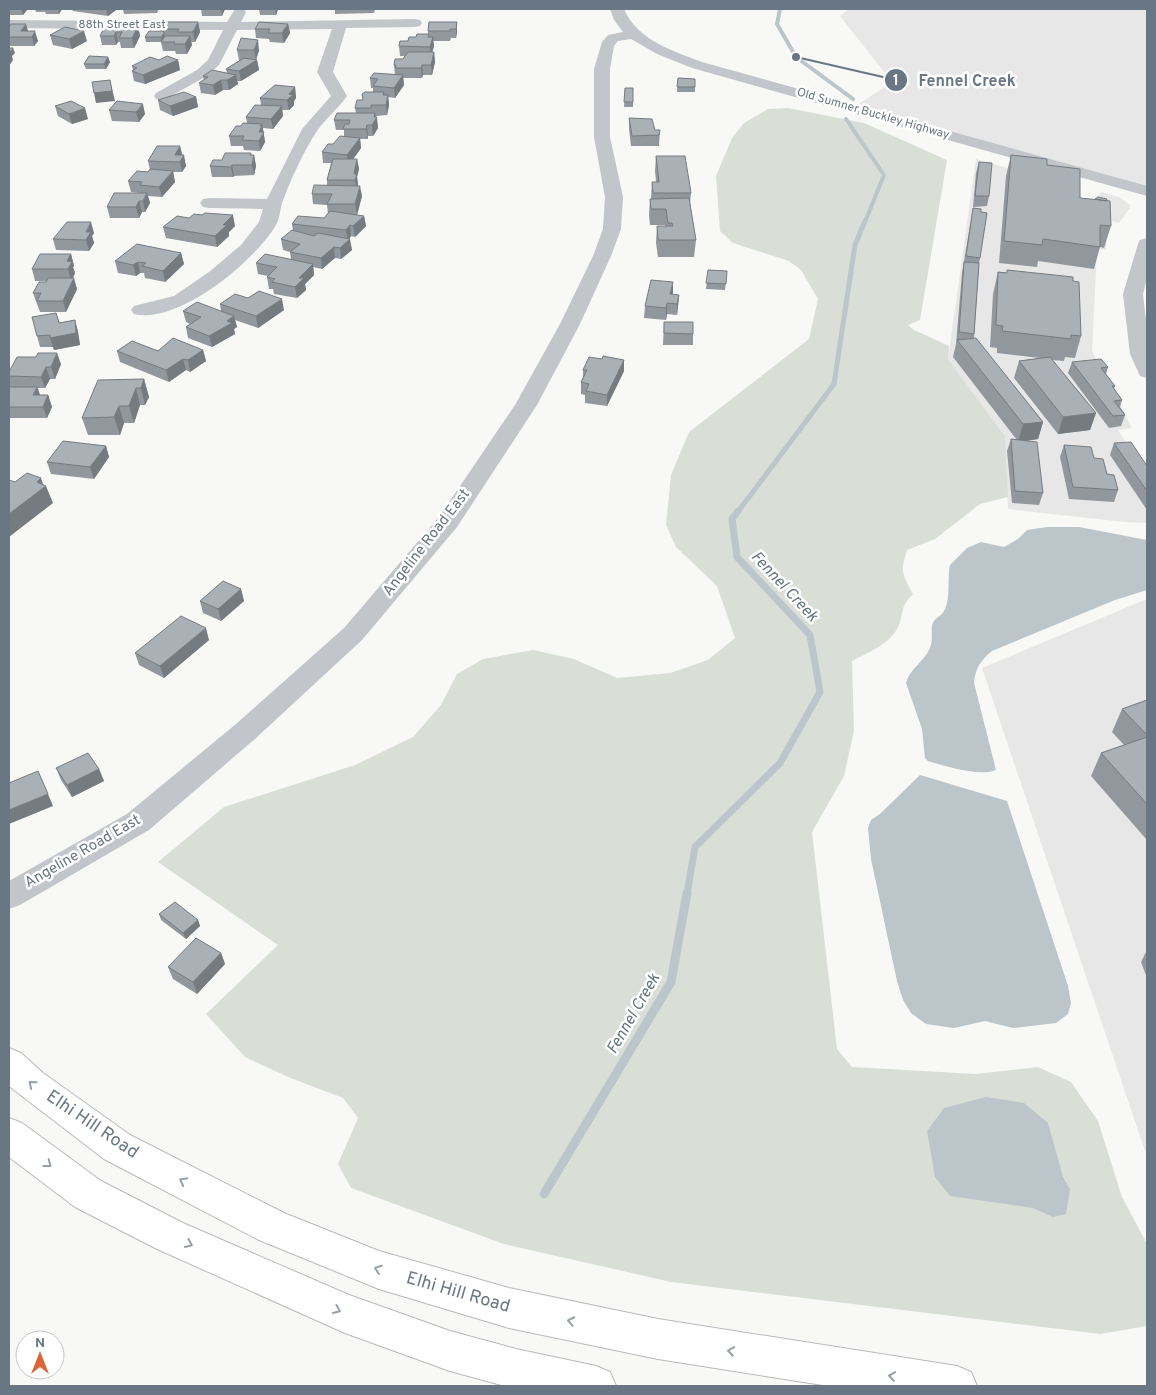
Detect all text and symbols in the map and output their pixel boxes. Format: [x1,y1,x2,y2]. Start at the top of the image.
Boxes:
street label: 88th Street East [78,17,166,33]
callout: Fennel Creek [883,64,1025,95]
text: 1 [893,72,899,91]
text: Fennel Creek [918,72,1016,92]
street label: Old Sumner Buckley Highway [795,85,951,143]
street label: Angeline Road East [379,486,475,600]
water label: Fennel Creek [746,547,822,627]
street label: Angeline Road East [22,811,144,893]
water label: Fennel Creek [603,969,666,1058]
one-way arrow [28,1080,37,1089]
street label: Elhi Hill Road [41,1086,143,1164]
one-way arrow [42,1158,52,1167]
one-way arrow [179,1177,188,1187]
one-way arrow [183,1238,192,1248]
one-way arrow [375,1265,383,1275]
street label: Elhi Hill Road [403,1267,513,1319]
one-way arrow [332,1304,341,1314]
one-way arrow [567,1316,576,1327]
north arrow [15,1330,65,1380]
text: N [35,1335,45,1352]
one-way arrow [727,1346,735,1356]
one-way arrow [887,1371,895,1382]

